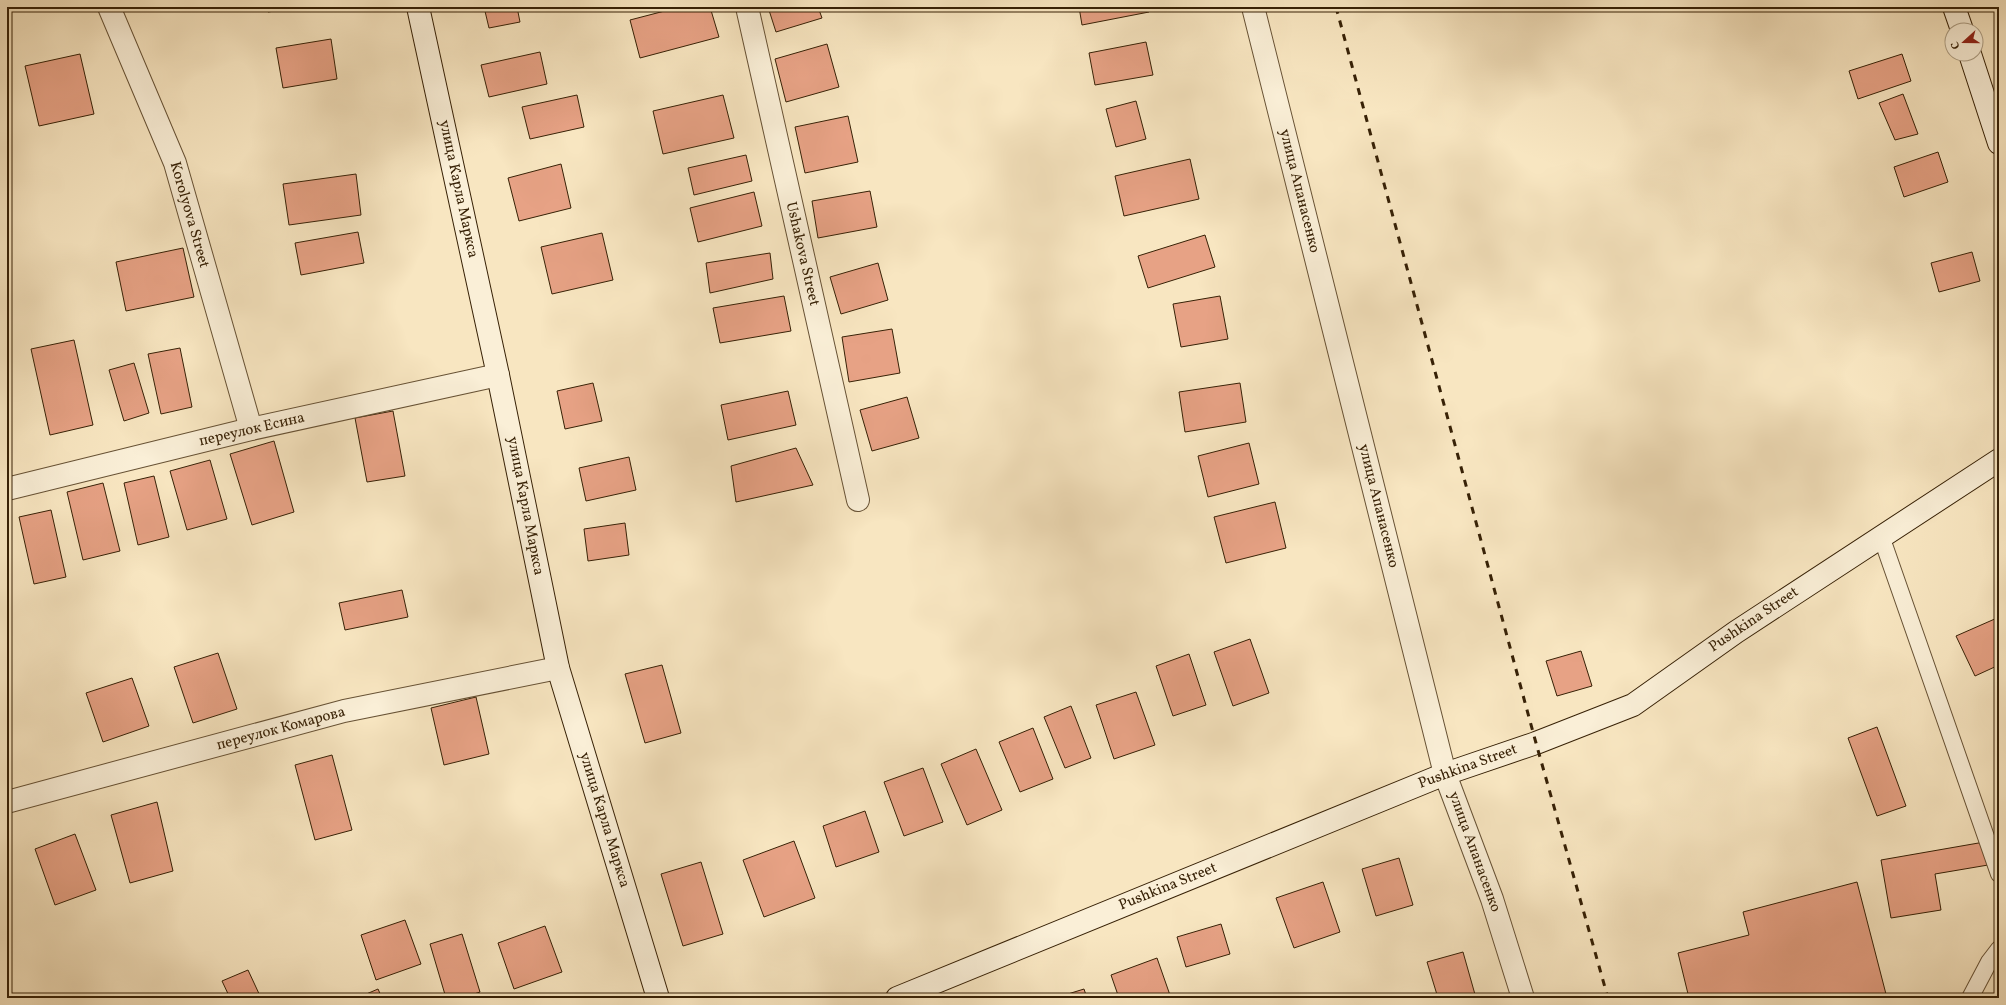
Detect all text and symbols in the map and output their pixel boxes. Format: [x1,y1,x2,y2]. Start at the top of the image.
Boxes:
north arrow [1944,22,1984,62]
text: С [1948,39,1964,51]
street label: улица Карла Маркса [433,118,483,260]
street label: улица Апанасенко [1273,127,1325,255]
street label: Korolyova Street [164,159,214,271]
street label: Ushakova Street [780,200,824,308]
street label: переулок Есина [197,408,307,452]
street label: улица Карла Маркса [501,435,549,577]
street label: улица Апанасенко [1352,442,1404,570]
street label: Pushkina Street [1705,582,1803,658]
street label: переулок Комарова [214,702,348,756]
street label: Pushkina Street [1416,739,1520,795]
street label: улица Карла Маркса [573,750,635,890]
street label: улица Апанасенко [1442,789,1506,915]
street label: Pushkina Street [1116,858,1220,916]

